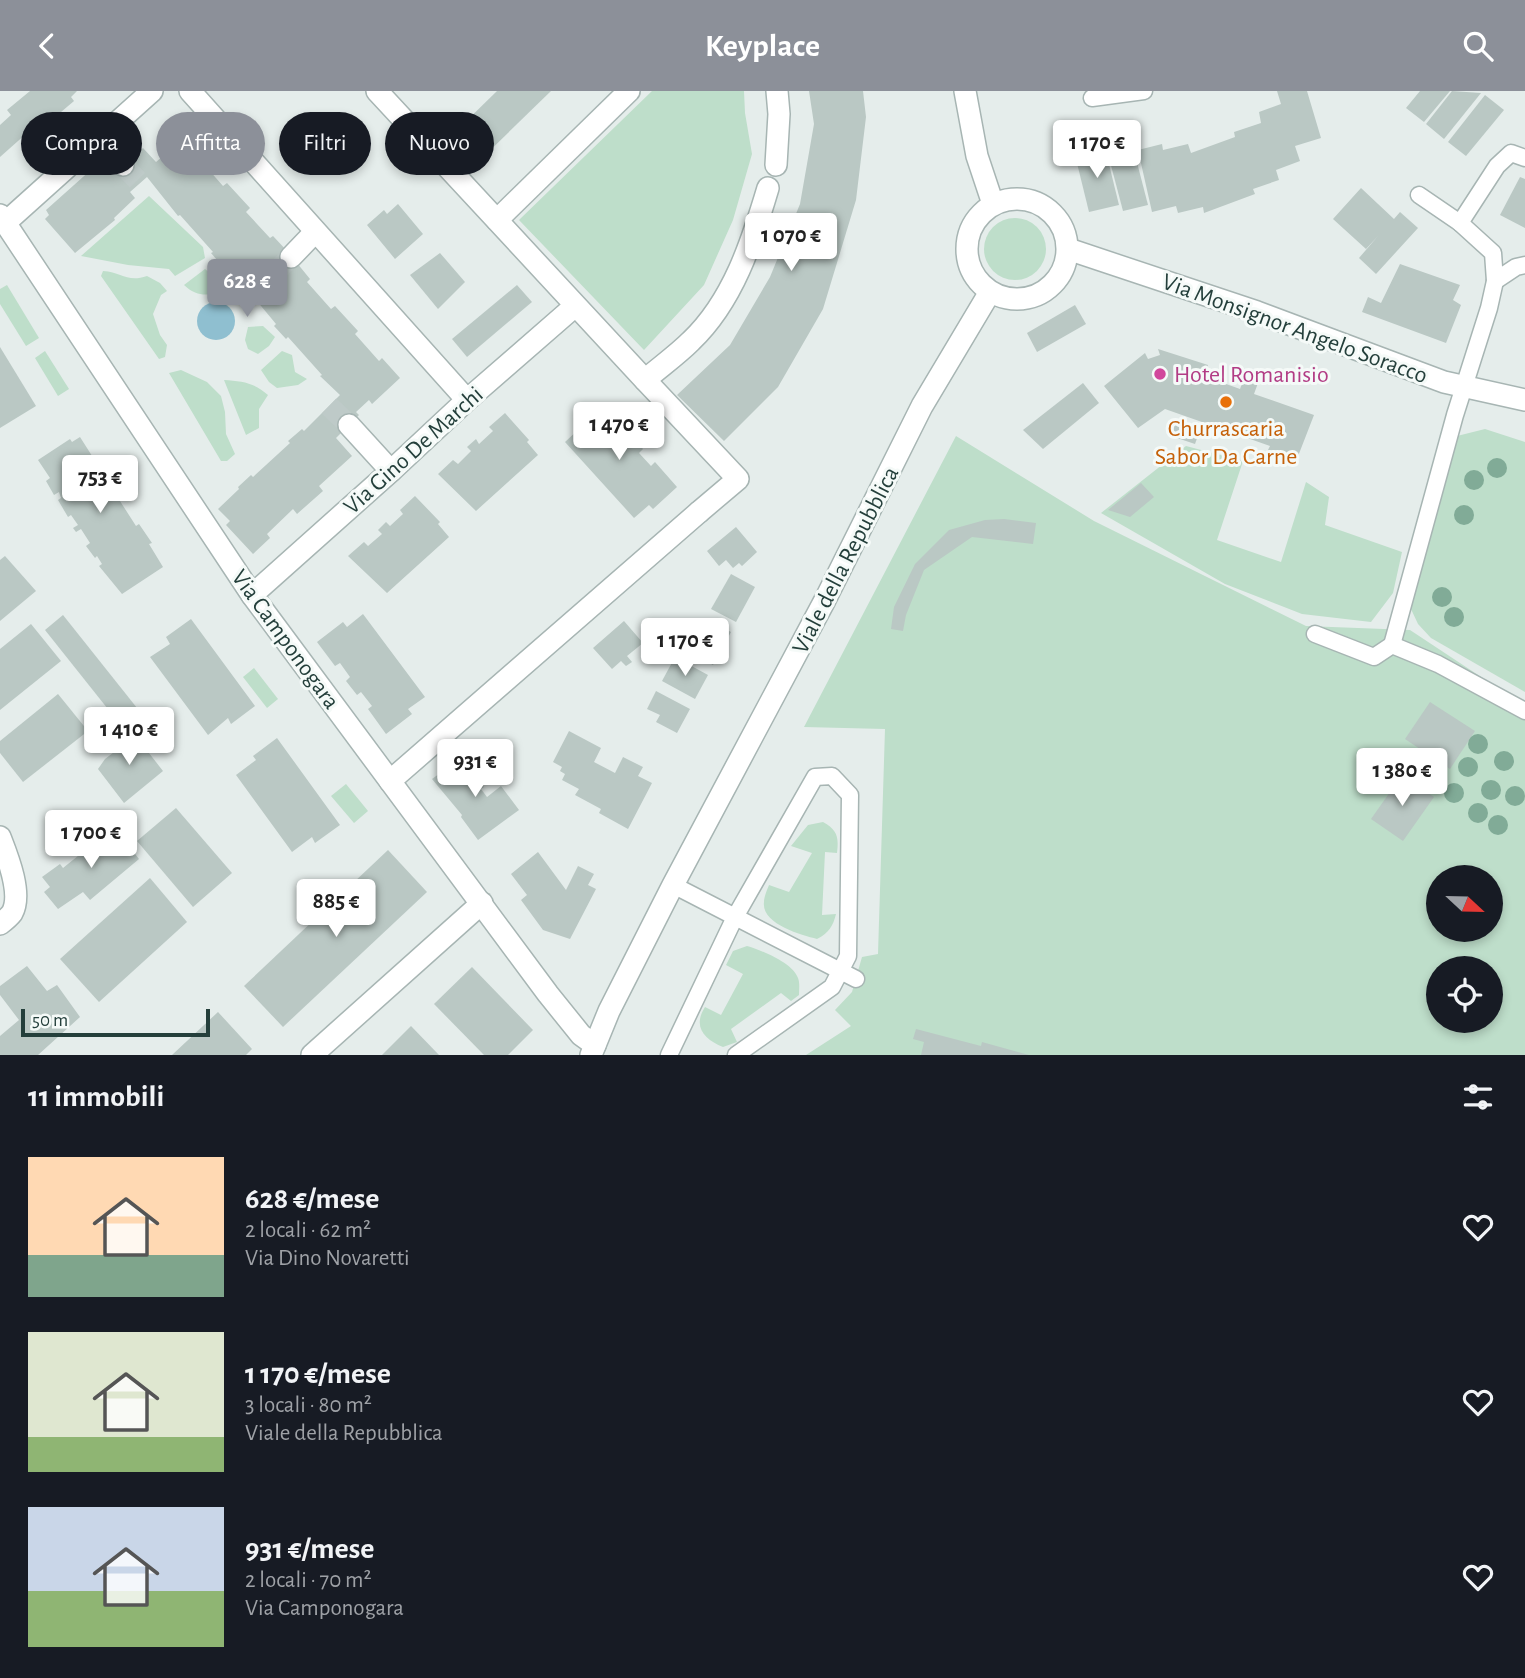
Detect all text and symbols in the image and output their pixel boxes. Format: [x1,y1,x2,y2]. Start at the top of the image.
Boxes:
icon: back [28,27,66,65]
icon: search [1459,27,1497,65]
text: Keyplace [705,30,820,62]
chip: Compra [21,112,142,175]
chip: Affitta [156,112,265,175]
chip: Filtri [279,112,371,175]
chip: Nuovo [385,112,494,175]
pin: 1 170 € [1032,120,1162,180]
text: 1 170 € [1069,131,1125,154]
pin: 1 070 € [726,213,856,273]
text: 1 070 € [761,224,821,247]
pin: 628 € [198,259,296,319]
text: 628 € [223,270,271,293]
street label: Via Monsignor Angelo Soracco [1159,270,1431,388]
place label: Hotel Romanisio [1174,363,1329,387]
marker: Hotel Romanisio [1152,366,1168,382]
street label: Via Gino De Marchi [339,382,488,519]
marker: Churrascaria Sabor Da Carne [1218,394,1234,410]
pin: 1 470 € [554,403,684,462]
text: 1 470 € [589,413,649,436]
place label: Churrascaria Sabor Da Carne [1155,417,1297,469]
pin: 753 € [51,455,149,515]
street label: Viale della Repubblica [788,463,903,658]
text: 753 € [78,466,122,489]
street label: Via Camponogara [227,566,344,714]
pin: 1 170 € [620,619,750,678]
text: 1 170 € [657,629,713,652]
pin: 1 410 € [64,707,194,767]
text: 1 410 € [100,718,158,741]
pin: 931 € [426,739,524,799]
pin: 1 380 € [1337,749,1467,808]
text: 931 € [453,750,497,773]
text: 1 380 € [1372,759,1432,782]
pin: 1 700 € [26,811,156,870]
text: 1 700 € [61,821,121,844]
north arrow [1426,865,1503,941]
map controls [1426,865,1503,1033]
pin: 885 € [287,879,385,939]
text: 885 € [313,890,359,913]
button: locate [1426,956,1503,1033]
scale bar [21,1006,210,1038]
text: 50 m [32,1011,68,1030]
icon: filters [1459,1078,1497,1116]
text: 11 immobili [28,1082,164,1112]
text: 628 €/mese [245,1184,380,1214]
icon: home [84,1185,168,1269]
icon: heart [1459,1208,1497,1246]
text: 2 locali · 62 m² [245,1219,371,1242]
text: Via Dino Novaretti [245,1247,410,1270]
text: 1 170 €/mese [245,1359,391,1389]
icon: home [84,1360,168,1444]
icon: heart [1459,1383,1497,1421]
text: 3 locali · 80 m² [245,1394,372,1417]
text: Viale della Repubblica [245,1422,443,1445]
text: 931 €/mese [245,1534,374,1564]
icon: home [84,1535,168,1619]
icon: heart [1459,1558,1497,1596]
text: 2 locali · 70 m² [245,1569,372,1592]
text: Via Camponogara [245,1597,404,1620]

